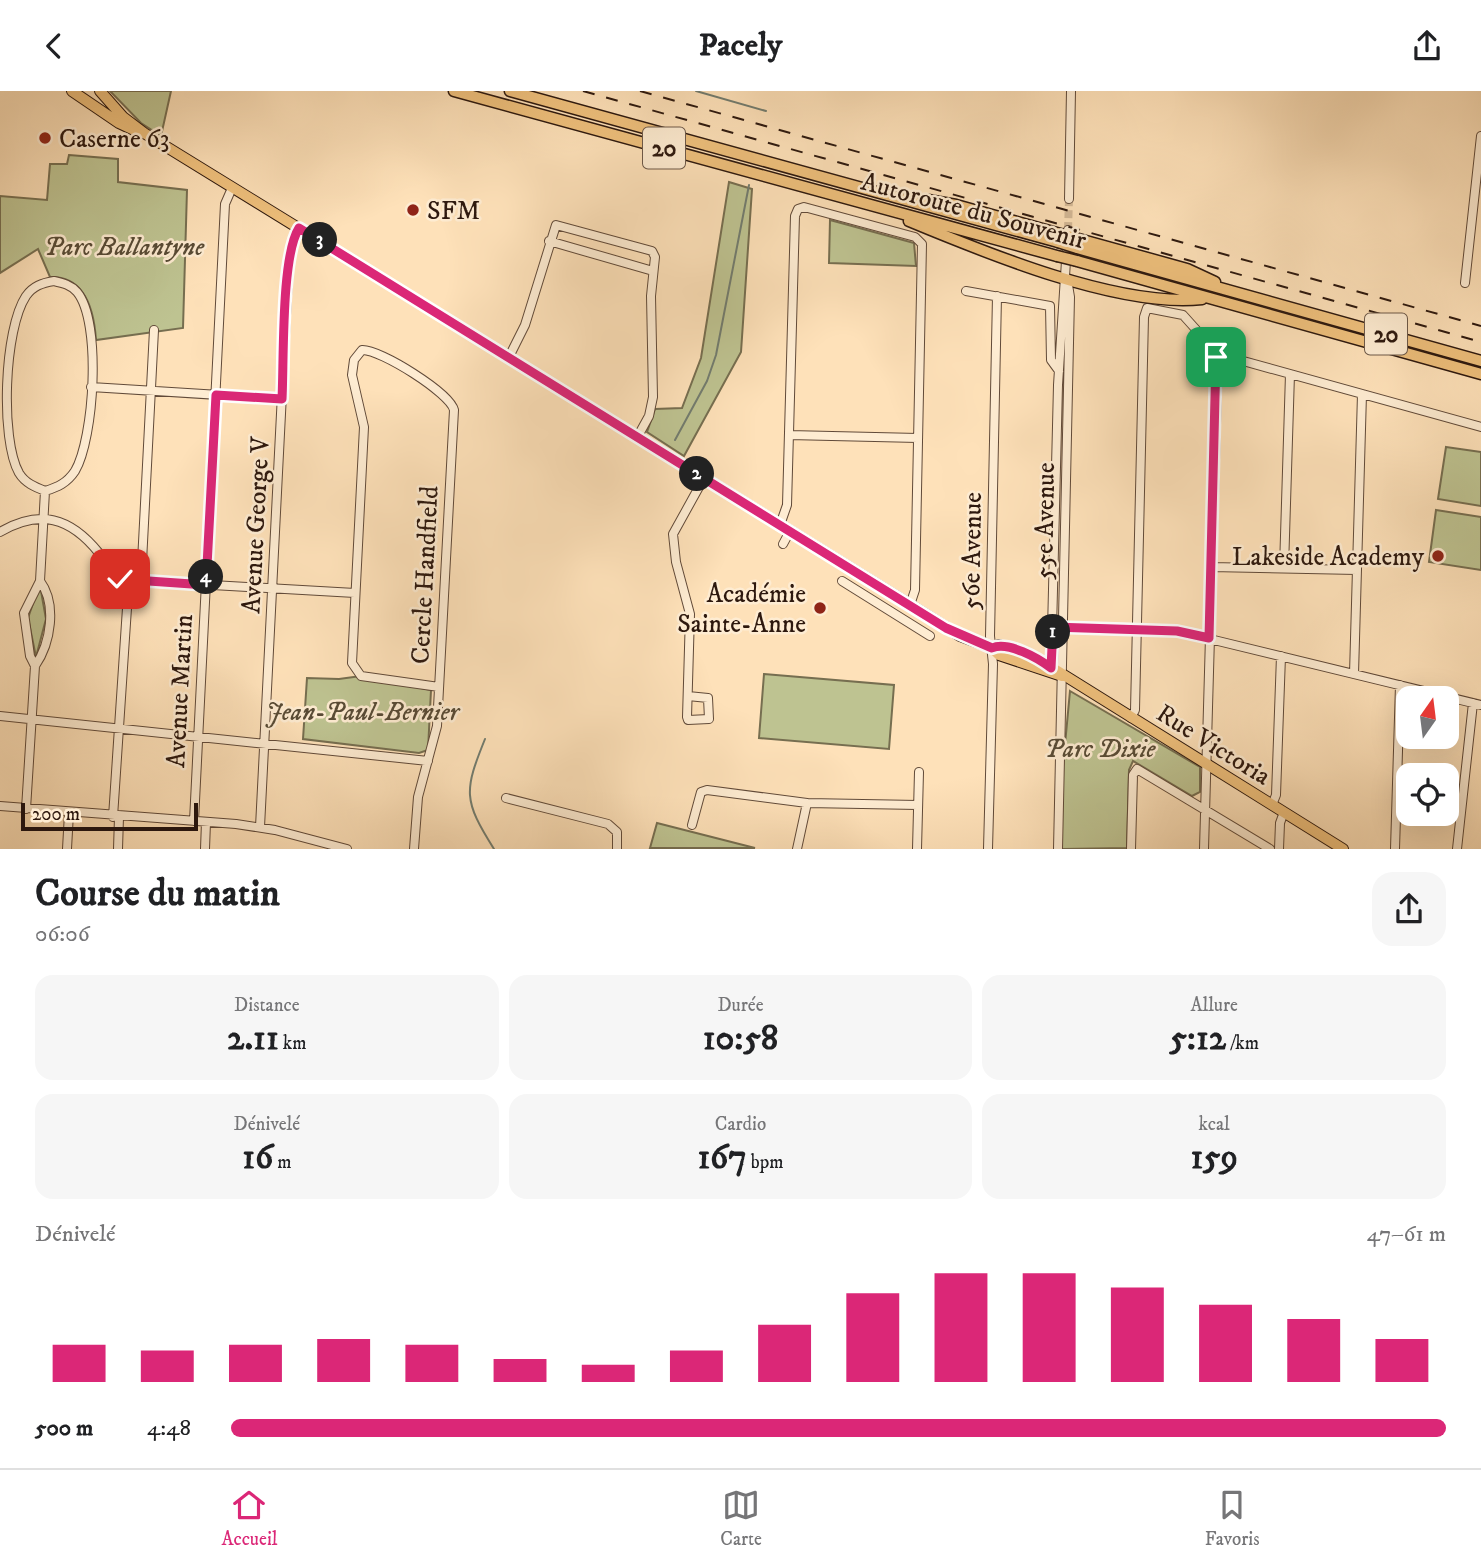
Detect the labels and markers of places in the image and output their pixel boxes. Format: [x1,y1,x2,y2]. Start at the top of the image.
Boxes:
place label: Caserne 63 [59,123,170,156]
marker: Caserne 63 [37,130,53,146]
place label: SFM [427,195,480,228]
marker: SFM [405,202,421,218]
pin: 3 [302,223,338,257]
pin [1186,327,1246,387]
pin: 2 [680,457,714,491]
place label: Lakeside Academy [1232,541,1425,574]
marker: Lakeside Academy [1430,548,1446,564]
pin [90,549,150,609]
pin: 4 [188,559,224,595]
place label: Académie Sainte-Anne [677,578,806,641]
marker: Académie Sainte-Anne [812,600,828,616]
pin: 1 [1036,615,1070,649]

